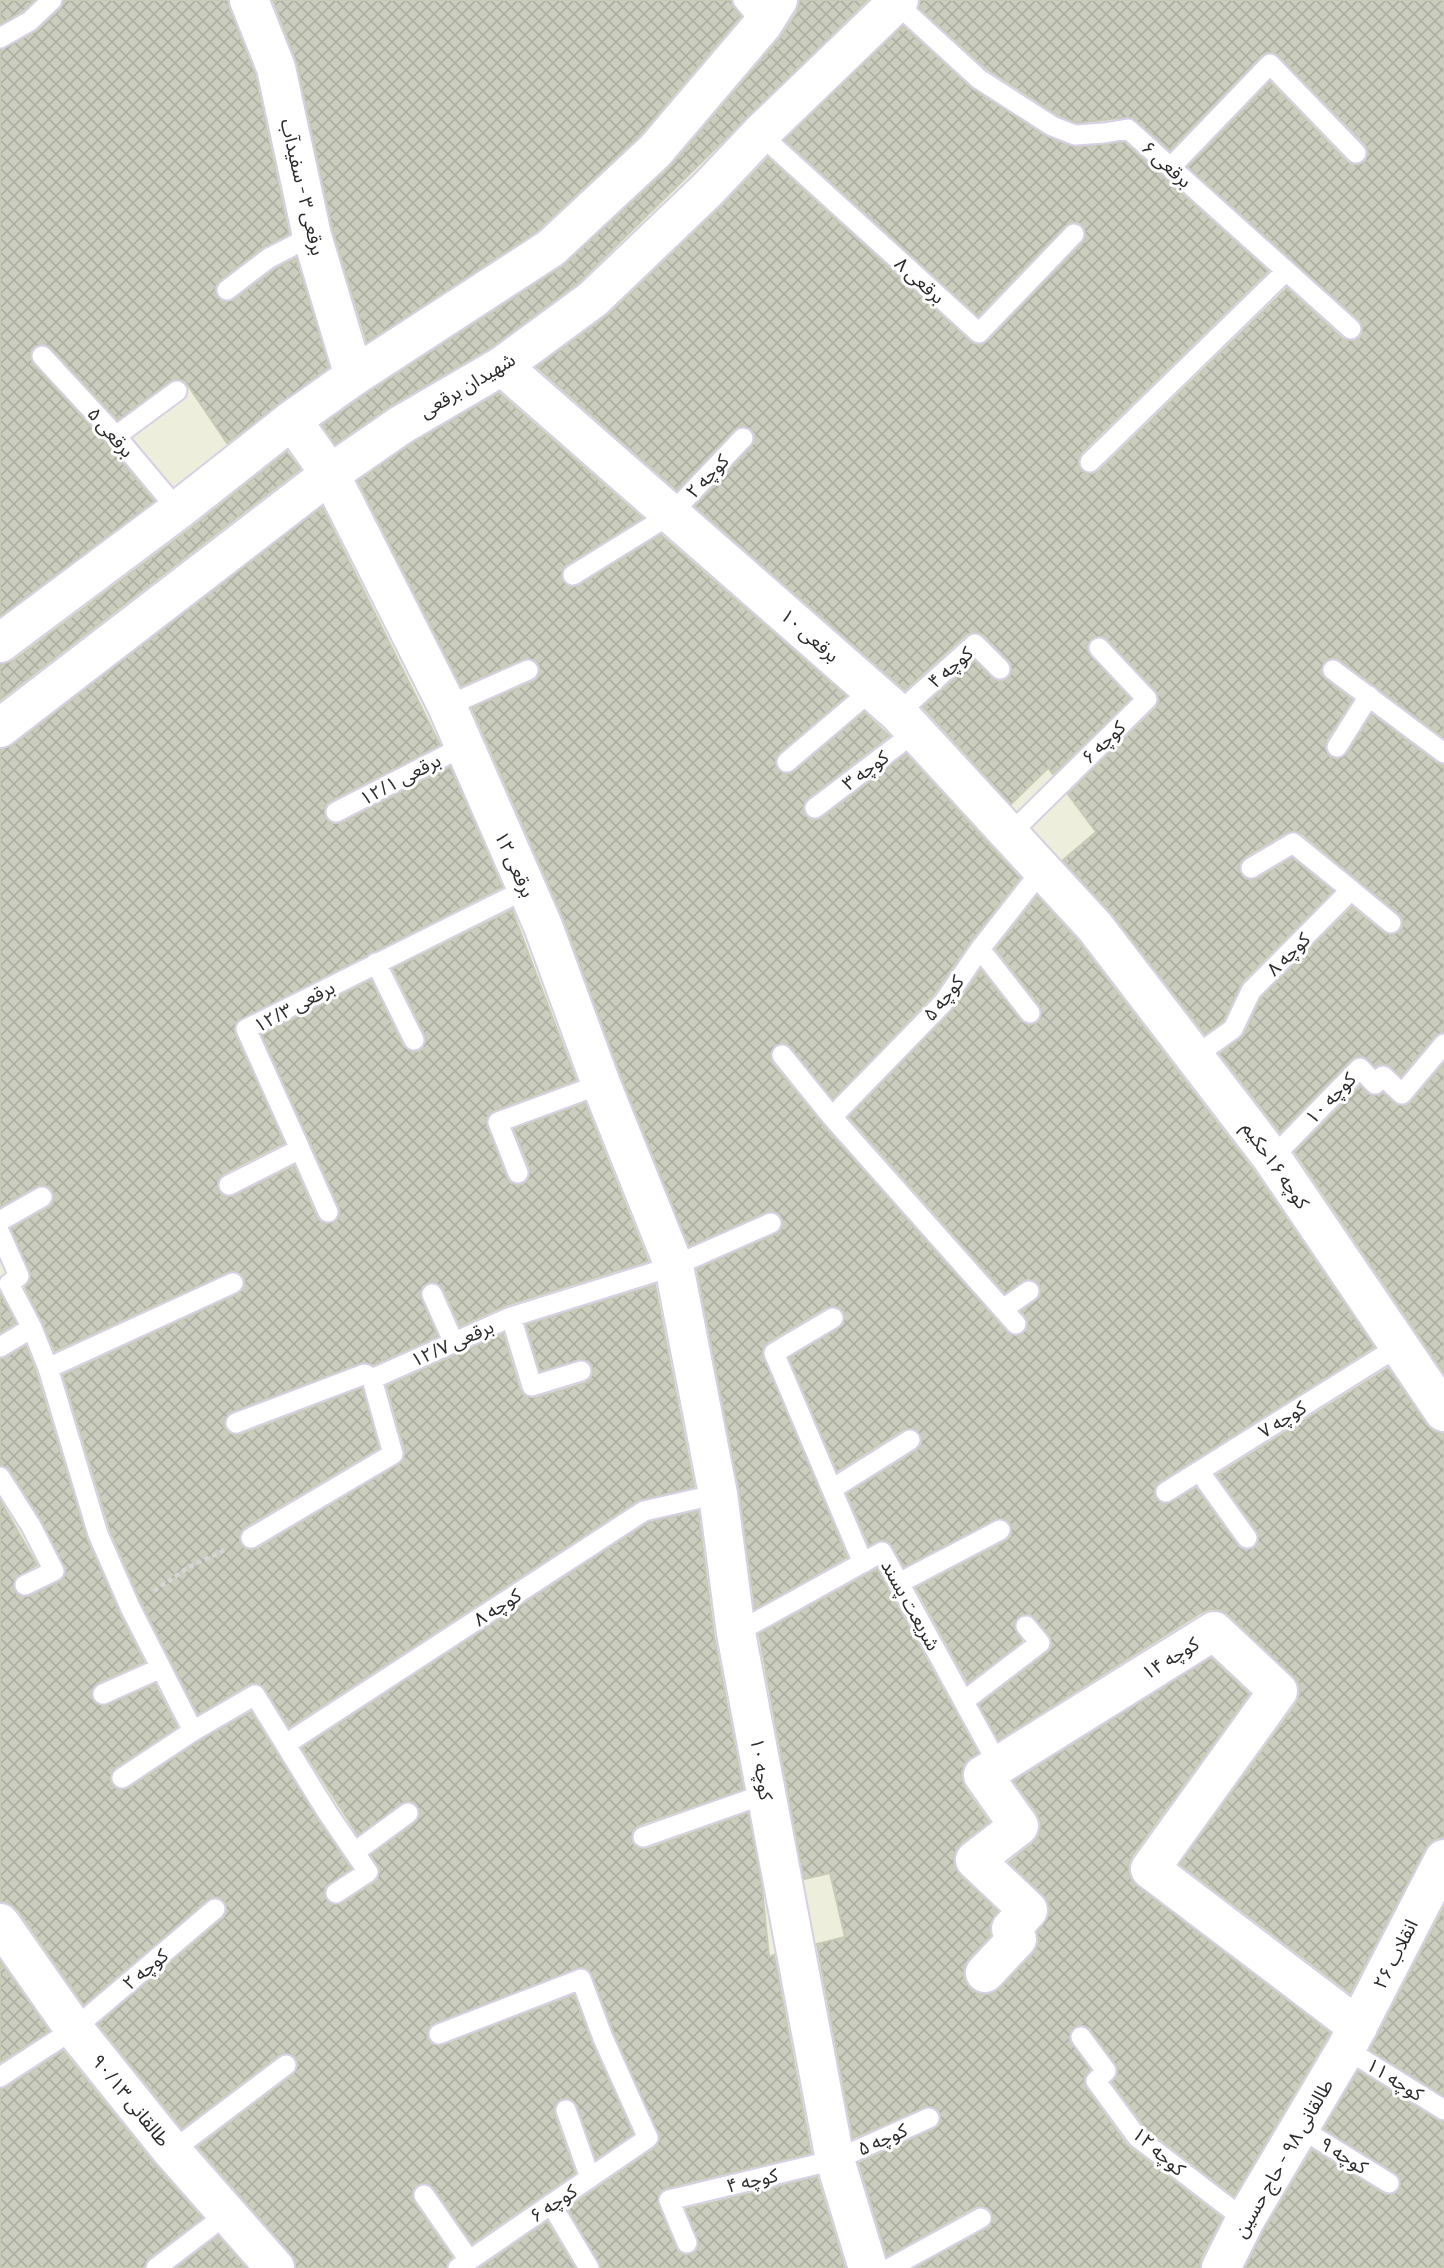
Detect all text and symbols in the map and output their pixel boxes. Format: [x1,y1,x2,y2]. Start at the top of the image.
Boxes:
street label: برقعی ۳ - سفیدآب [275,116,331,258]
street label: برقعی ۶ [1136,135,1198,193]
street label: برقعی ۸ [889,251,951,309]
street label: شهیدان برقعی [414,346,520,424]
street label: برقعی ۵ [82,401,140,463]
street label: کوچه ۲ [680,447,735,504]
street label: برقعی ۱۰ [775,602,845,668]
street label: کوچه ۴ [922,639,979,694]
street label: کوچه ۶ [1075,714,1132,769]
street label: کوچه ۳ [836,743,895,796]
street label: برقعی ۱۲/۱ [355,747,445,811]
street label: برقعی ۱۲ [489,827,541,901]
street label: کوچه ۸ [1260,926,1316,982]
street label: کوچه ۵ [917,969,970,1026]
street label: برقعی ۱۲/۳ [249,974,339,1038]
street label: کوچه ۱۰ [1299,1066,1362,1130]
street label: کوچه ۱۶حکیم [1235,1116,1316,1216]
street label: برقعی ۱۲/۷ [406,1313,498,1373]
street label: کوچه ۷ [1253,1394,1312,1444]
street label: شریعت پسند [875,1555,947,1655]
street label: کوچه ۸ [468,1581,527,1632]
street label: کوچه ۱۴ [1136,1630,1205,1686]
street label: کوچه ۱۰ [744,1736,780,1803]
street label: انقلاب ۲۶ [1366,1915,1424,1993]
street label: کوچه ۲ [117,1942,174,1996]
street label: طالقانی ۹۰/۱۳ [86,2048,176,2152]
street label: کوچه ۱۱ [1361,2051,1429,2107]
street label: طالقانی ۹۸ - حاج حسین [1227,2074,1340,2243]
street label: کوچه ۵ [853,2116,912,2161]
street label: کوچه ۱۲ [1127,2121,1192,2182]
street label: کوچه ۹ [1315,2130,1374,2180]
street label: کوچه ۴ [724,2161,781,2199]
street label: کوچه ۶ [524,2177,583,2228]

